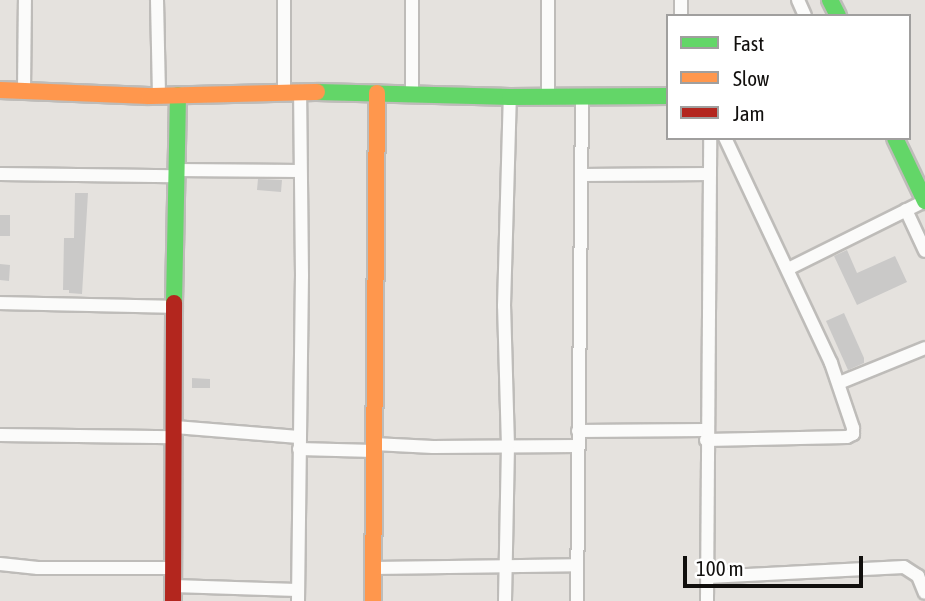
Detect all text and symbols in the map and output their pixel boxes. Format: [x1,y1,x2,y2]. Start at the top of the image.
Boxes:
legend [666,14,911,140]
text: Fast [733,31,764,55]
text: Slow [733,66,769,90]
text: Jam [733,101,765,125]
scale bar [687,542,867,586]
text: 100 m [696,556,744,580]

